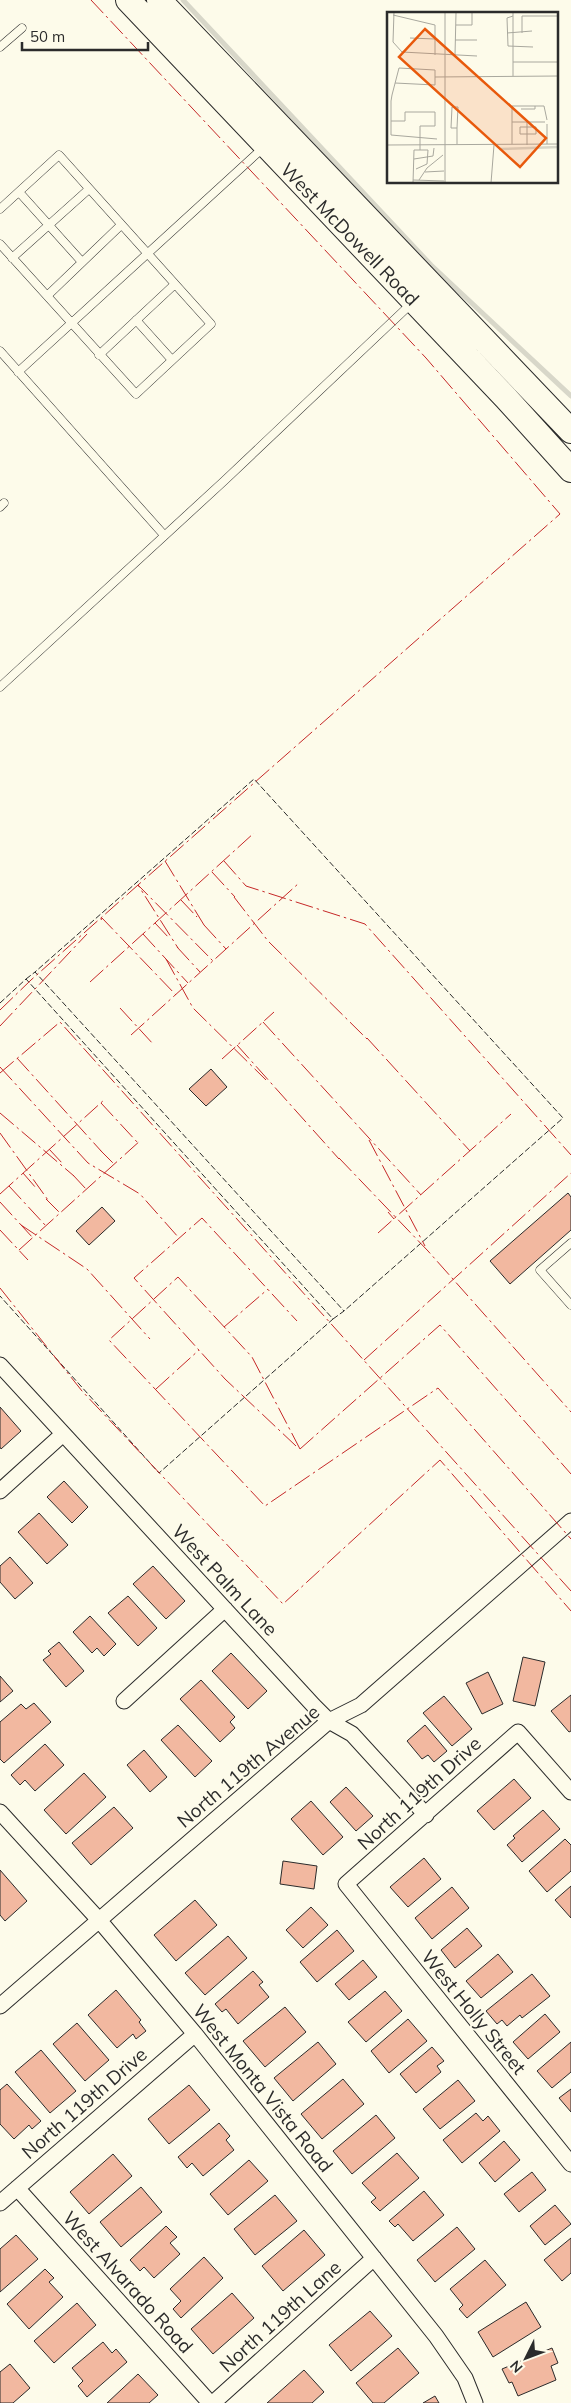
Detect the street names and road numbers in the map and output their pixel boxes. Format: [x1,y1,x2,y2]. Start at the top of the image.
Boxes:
street label: West McDowell Road [276,158,424,310]
street label: West Palm Lane [167,1519,283,1641]
street label: North 119th Avenue [172,1699,324,1833]
street label: North 119th Drive [352,1731,486,1855]
street label: West Holly Street [416,1945,532,2079]
street label: West Monta Vista Road [188,1999,338,2177]
street label: North 119th Drive [16,2042,152,2164]
street label: West Alvarado Road [58,2206,198,2358]
street label: North 119th Lane [214,2255,346,2377]

